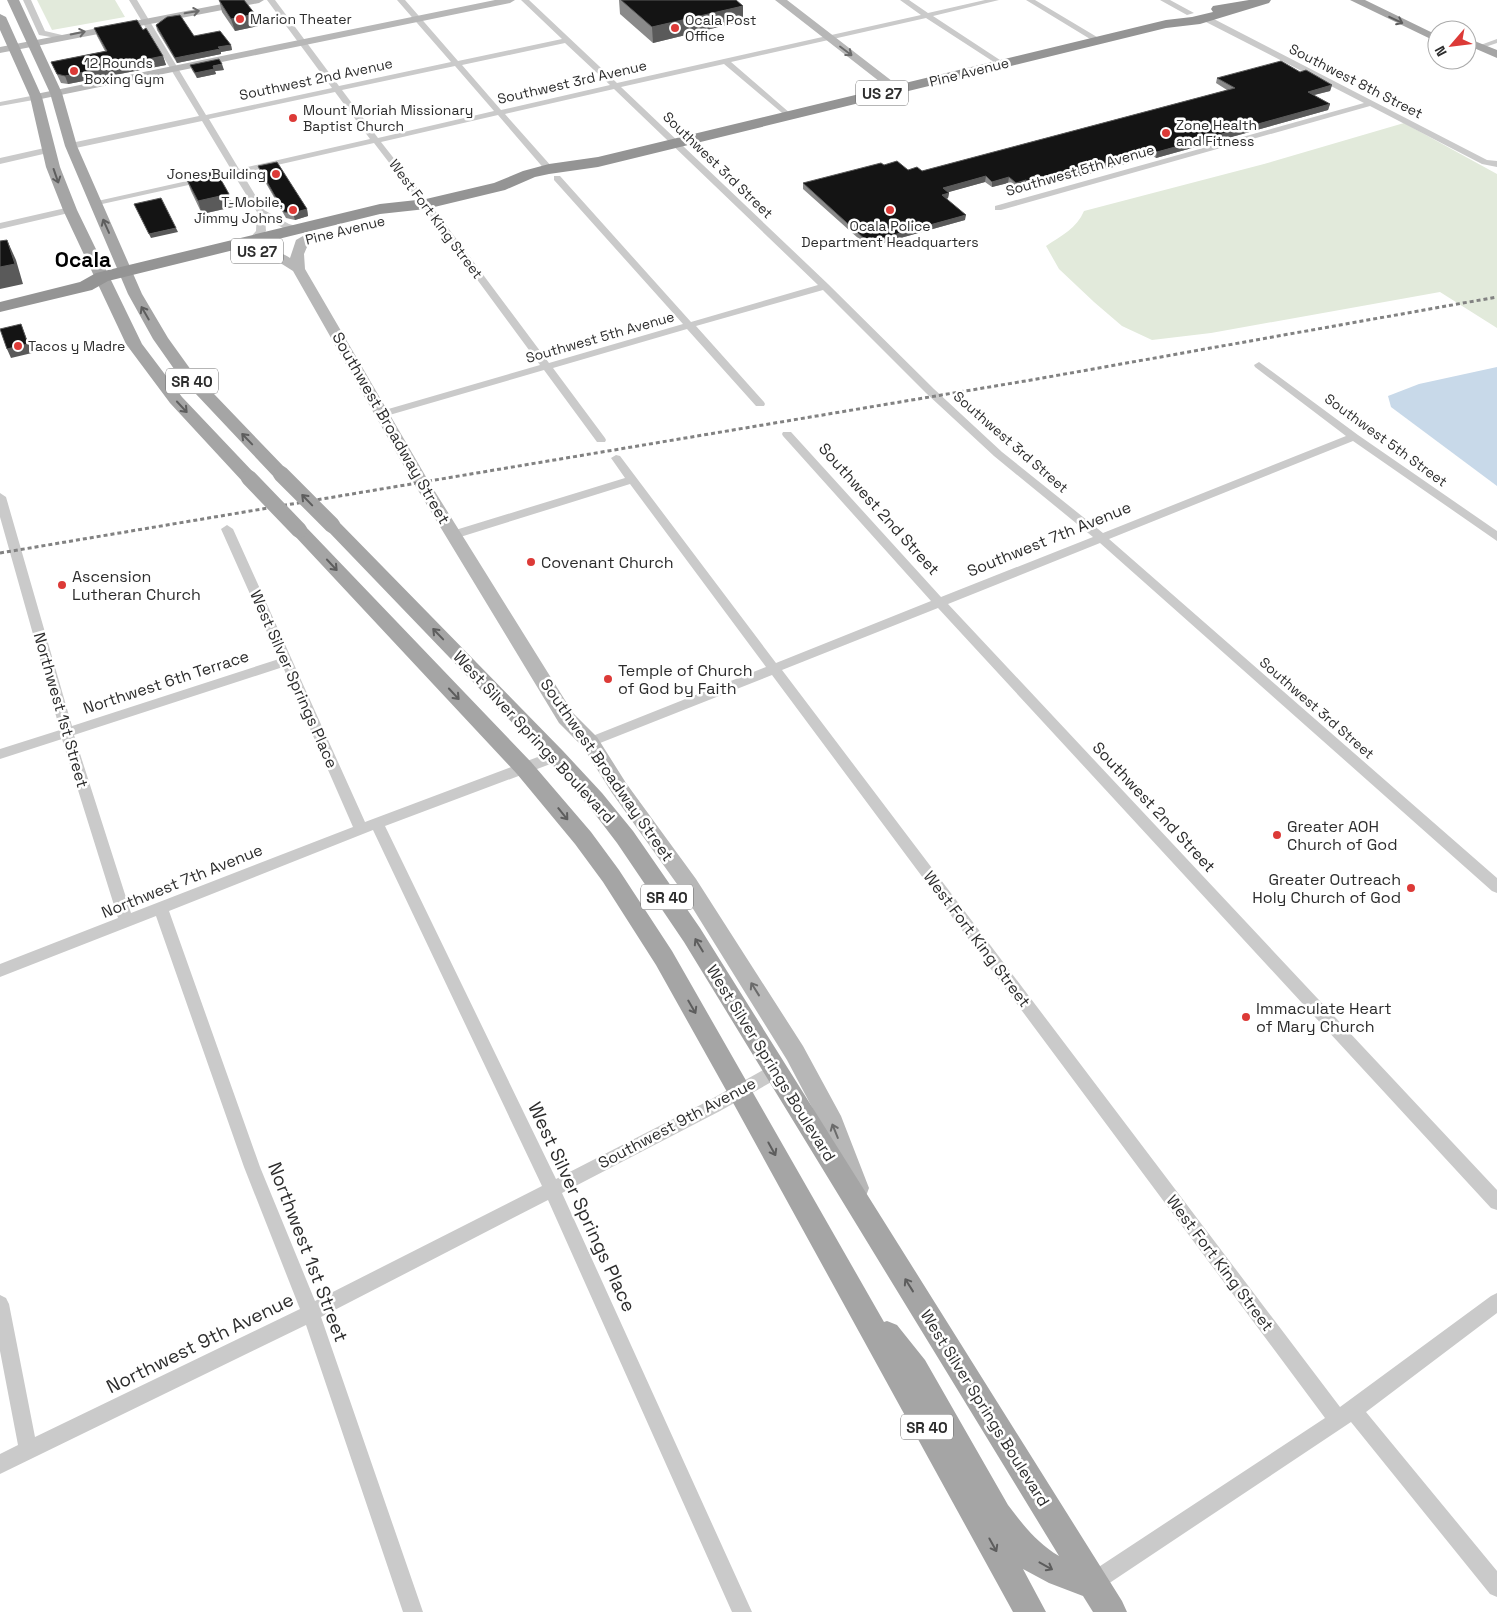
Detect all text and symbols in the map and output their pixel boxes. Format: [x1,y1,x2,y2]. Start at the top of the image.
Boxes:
one-way arrow [184,7,200,16]
place label: Marion Theater [250,10,352,28]
place label: Ocala Post Office [685,11,756,45]
marker: Marion Theater [234,13,246,25]
one-way arrow [1388,16,1403,26]
north arrow [1427,20,1477,70]
marker: Ocala Post Office [669,22,681,34]
one-way arrow [69,28,85,38]
street label: Southwest 8th Street [1286,39,1426,123]
text: N [1430,43,1451,59]
one-way arrow [839,45,852,56]
street label: Pine Avenue [927,53,1011,91]
place label: 12 Rounds Boxing Gym [84,54,164,88]
street label: Southwest 2nd Avenue [238,54,394,104]
street label: Southwest 3rd Avenue [496,56,648,108]
marker: 12 Rounds Boxing Gym [68,65,80,77]
road number: US 27 [856,80,908,106]
place label: Mount Moriah Missionary Baptist Church [303,101,473,135]
street label: Southwest 3rd Street [659,108,777,222]
marker: Mount Moriah Missionary Baptist Church [287,112,299,124]
place label: Zone Health and Fitness [1176,116,1257,150]
marker: Zone Health and Fitness [1160,127,1172,139]
street label: Southwest 5th Avenue [1004,140,1156,200]
street label: West Fort King Street [385,156,487,282]
place label: Jones Building [167,165,266,183]
one-way arrow [52,167,61,183]
marker: Jones Building [270,168,282,180]
place label: T-Mobile, Jimmy Johns [194,193,283,227]
marker: T-Mobile, Jimmy Johns [287,204,299,216]
marker: Ocala Police Department Headquarters [884,204,896,216]
street label: Pine Avenue [303,211,387,249]
place label: Ocala Police Department Headquarters [801,217,979,251]
one-way arrow [101,219,111,234]
road number: US 27 [231,238,283,264]
district label: Ocala [55,246,111,273]
one-way arrow [140,307,150,321]
street label: Southwest 5th Avenue [524,307,676,367]
street label: Southwest Broadway Street [327,328,455,528]
place label: Tacos y Madre [28,337,125,355]
marker: Tacos y Madre [12,340,24,352]
road number: SR 40 [166,368,218,394]
street label: Southwest 3rd Street [950,387,1072,497]
street label: Southwest 5th Street [1321,389,1451,491]
one-way arrow [176,400,188,413]
one-way arrow [241,432,253,445]
street label: Southwest 2nd Street [814,438,944,580]
one-way arrow [301,494,313,506]
street label: Southwest 7th Avenue [964,496,1134,582]
place label: Covenant Church [541,552,674,573]
marker: Covenant Church [525,556,537,568]
one-way arrow [326,559,338,571]
place label: Ascension Lutheran Church [72,566,201,605]
marker: Ascension Lutheran Church [56,579,68,591]
street label: West Silver Springs Place [245,587,343,771]
one-way arrow [432,627,444,640]
street label: Northwest 1st Street [29,630,93,790]
street label: Northwest 6th Terrace [80,645,252,719]
street label: West Silver Springs Boulevard [449,646,619,828]
street label: Southwest 3rd Street [1256,653,1378,763]
place label: Temple of Church of God by Faith [618,660,752,699]
marker: Temple of Church of God by Faith [602,673,614,685]
street label: Southwest Broadway Street [536,675,678,865]
one-way arrow [448,688,460,701]
street label: Southwest 2nd Street [1088,737,1220,877]
one-way arrow [558,808,569,821]
place label: Greater AOH Church of God [1287,816,1398,855]
marker: Greater AOH Church of God [1271,829,1283,841]
street label: Northwest 7th Avenue [98,839,266,923]
street label: West Fort King Street [919,867,1035,1011]
place label: Greater Outreach Holy Church of God [1252,869,1401,908]
marker: Greater Outreach Holy Church of God [1405,882,1417,894]
road number: SR 40 [641,884,693,910]
one-way arrow [693,939,703,953]
street label: West Silver Springs Boulevard [702,961,840,1165]
one-way arrow [749,983,759,997]
place label: Immaculate Heart of Mary Church [1256,998,1392,1037]
one-way arrow [688,1000,698,1014]
marker: Immaculate Heart of Mary Church [1240,1011,1252,1023]
street label: Southwest 9th Avenue [594,1072,760,1174]
street label: West Silver Springs Place [522,1098,642,1316]
one-way arrow [830,1124,839,1139]
one-way arrow [767,1141,777,1156]
street label: Northwest 1st Street [262,1158,354,1346]
street label: West Fort King Street [1162,1191,1278,1335]
one-way arrow [904,1279,914,1293]
street label: Northwest 9th Avenue [102,1287,298,1399]
street label: West Silver Springs Boulevard [916,1306,1054,1510]
road number: SR 40 [901,1414,953,1440]
one-way arrow [988,1538,998,1553]
one-way arrow [1038,1561,1053,1571]

